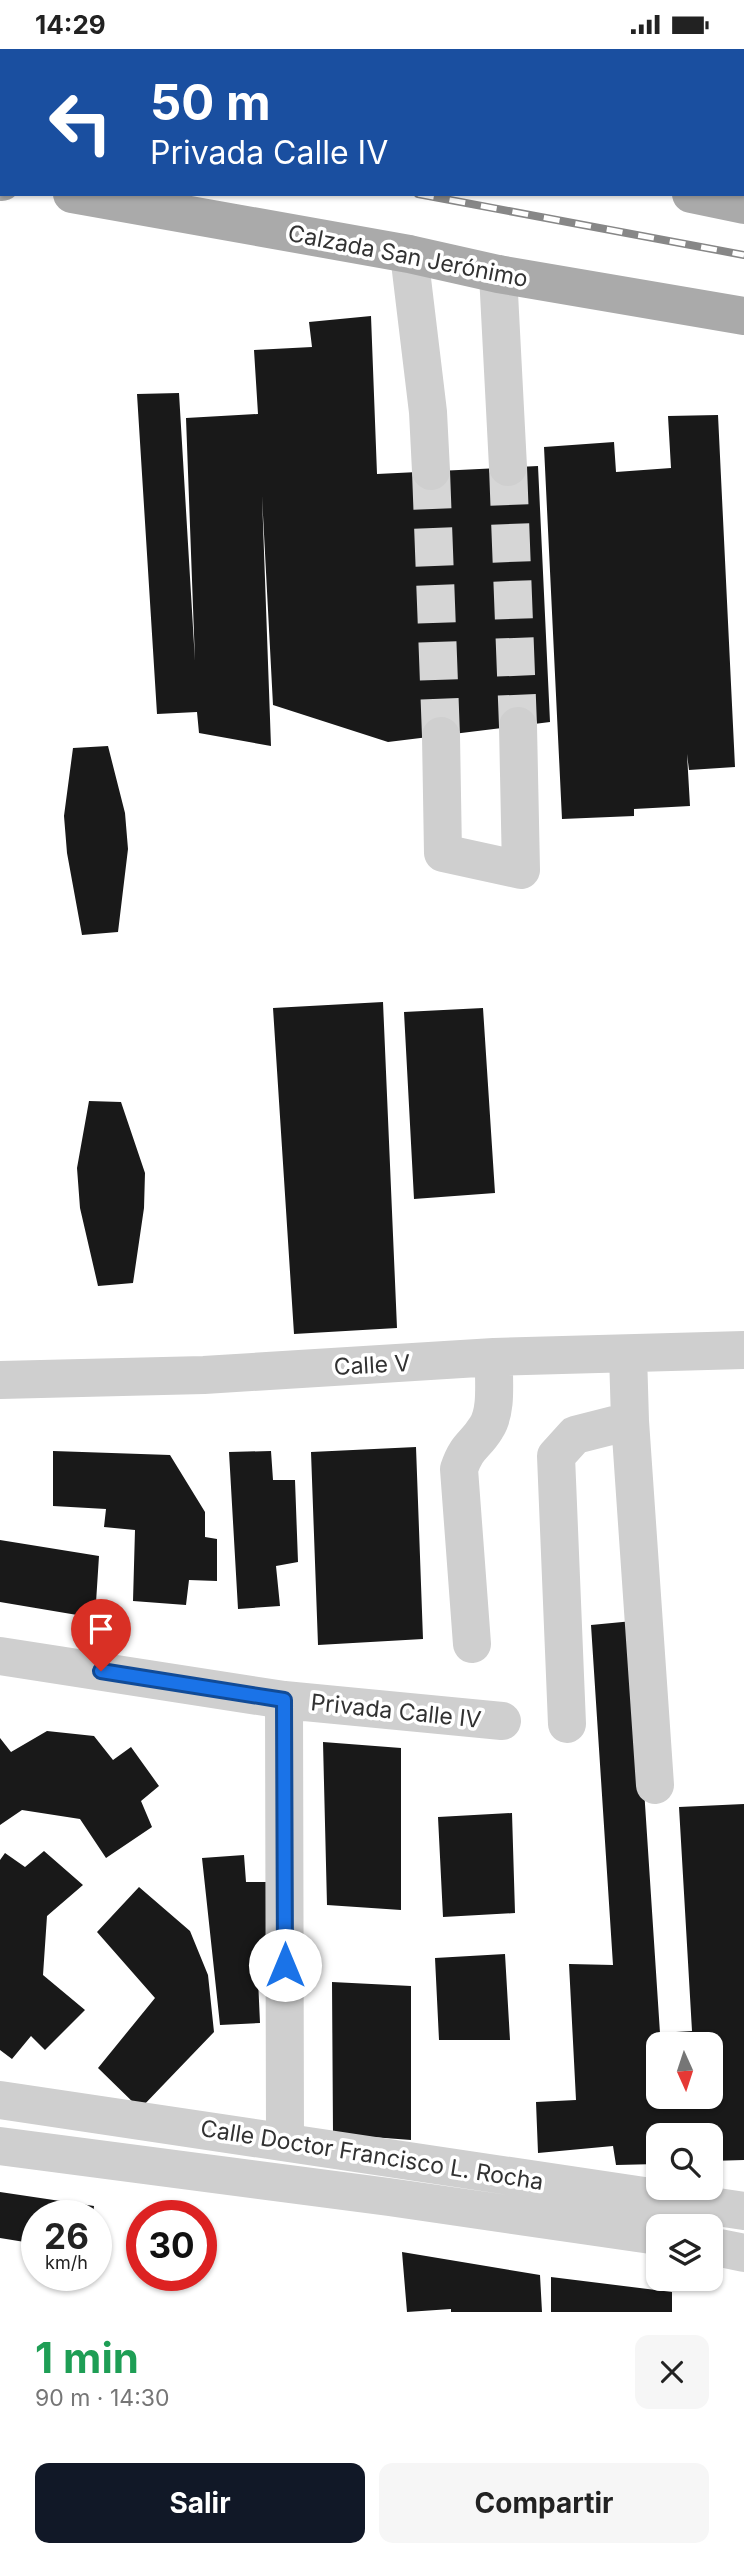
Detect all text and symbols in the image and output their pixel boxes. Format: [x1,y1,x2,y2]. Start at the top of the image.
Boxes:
text: 14:29 [35,9,106,40]
text: 50 m [150,73,271,132]
icon: left [35,77,126,168]
text: Privada Calle IV [150,133,388,172]
street label: Calzada San Jerónimo [286,219,530,293]
street label: Calle V [333,1349,411,1381]
pin [71,1599,131,1671]
icon: arrive [82,1610,120,1648]
street label: Privada Calle IV [309,1688,483,1734]
position arrow [248,1928,322,2002]
north arrow [646,2032,723,2109]
map controls [646,2032,723,2291]
street label: Calle Doctor Francisco L. Rocha [199,2114,545,2196]
button: search [646,2123,723,2200]
speed limit sign: 30 [126,2200,217,2291]
button: layers [646,2214,723,2291]
text: 26 [44,2215,89,2257]
text: km/h [45,2252,88,2273]
text: 1 min [35,2332,139,2383]
button: close [635,2335,709,2409]
text: 90 m · 14:30 [35,2384,170,2412]
button: Salir [35,2463,365,2543]
button: Compartir [379,2463,709,2543]

